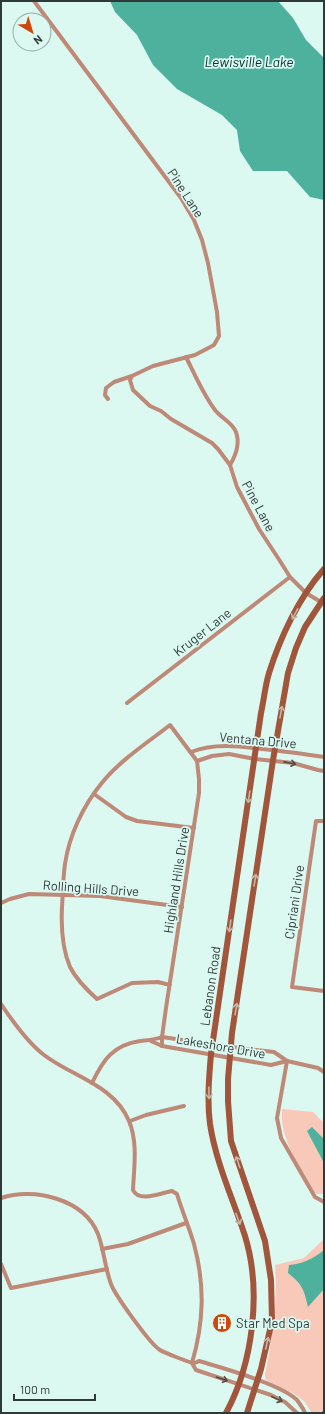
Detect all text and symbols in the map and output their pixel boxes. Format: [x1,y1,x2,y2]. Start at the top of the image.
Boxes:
north arrow [12,12,52,52]
text: N [32,33,45,48]
water label: Lewisville Lake [204,53,294,70]
street label: Pine Lane [164,165,208,221]
street label: Pine Lane [239,478,279,534]
street label: Kruger Lane [170,604,234,659]
one-way arrow [291,607,298,619]
one-way arrow [278,706,286,719]
street label: Ventana Drive [219,729,297,751]
one-way arrow [284,759,297,767]
one-way arrow [245,791,253,804]
street label: Highland Hills Drive [160,826,192,934]
street label: Cipriani Drive [281,864,307,940]
one-way arrow [251,874,259,887]
street label: Rolling Hills Drive [42,877,140,899]
one-way arrow [226,919,234,932]
street label: Lebanon Road [196,945,224,1027]
one-way arrow [232,1003,240,1016]
street label: Lakeshore Drive [175,1030,267,1062]
one-way arrow [205,1086,212,1099]
one-way arrow [234,1156,242,1168]
one-way arrow [235,1212,243,1224]
building icon: Star Med Spa [211,1312,233,1334]
place label: Star Med Spa [236,1315,310,1331]
one-way arrow [264,1336,272,1349]
scale bar [14,1376,95,1402]
one-way arrow [215,1376,227,1384]
text: 100 m [20,1382,50,1396]
one-way arrow [271,1396,283,1403]

